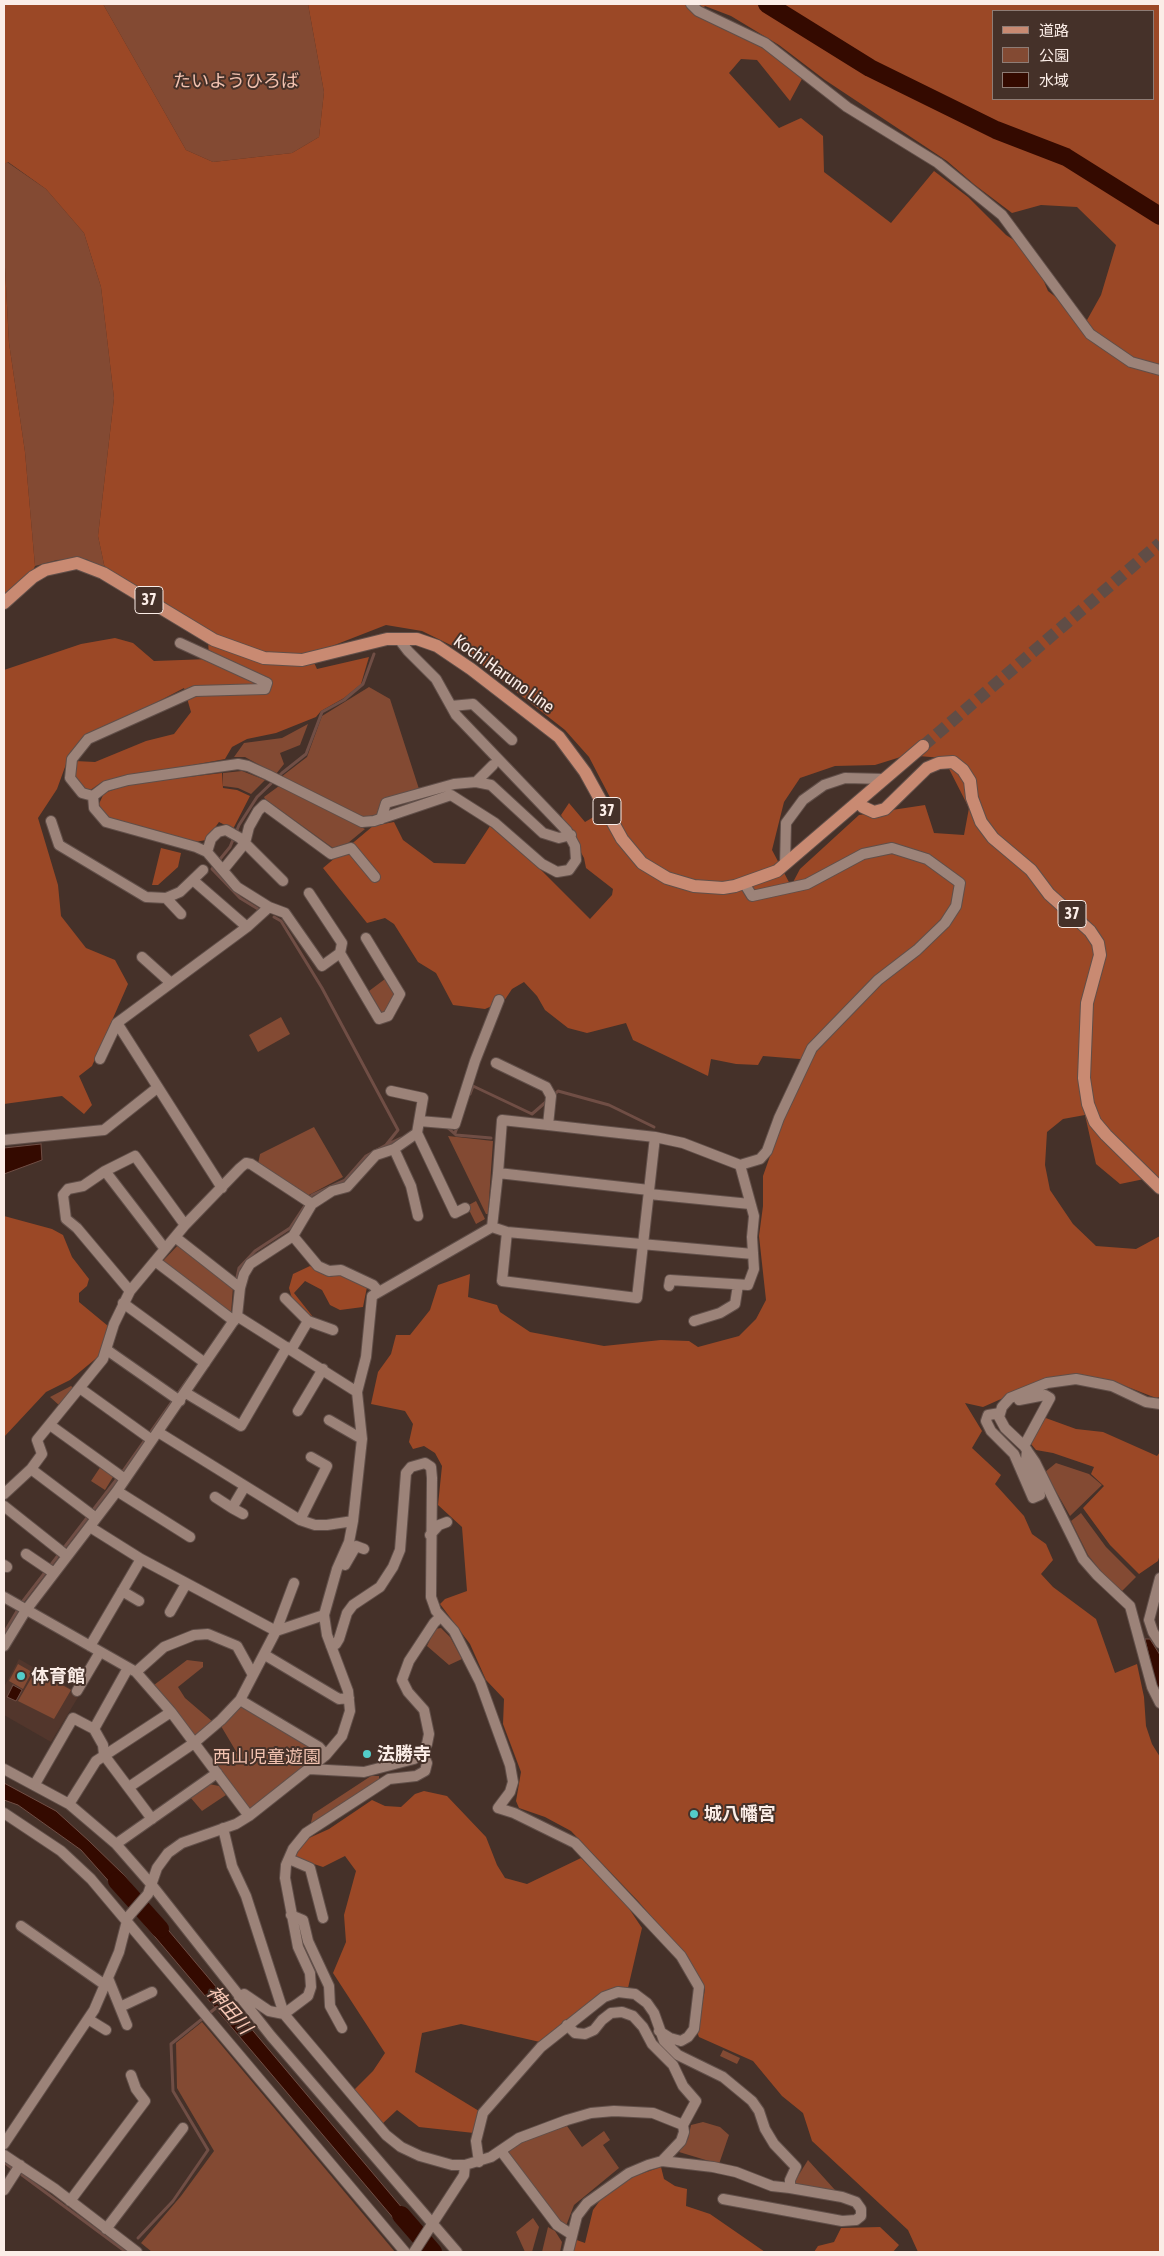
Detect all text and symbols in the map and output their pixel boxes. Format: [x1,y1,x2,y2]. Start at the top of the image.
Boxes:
legend [992,10,1154,100]
text: 道路 [1039,22,1069,39]
text: 公園 [1039,47,1069,64]
park label: たいようひろば [173,70,299,92]
text: 水域 [1039,72,1069,89]
road number: 37 [135,586,163,614]
street label: Kochi Haruno Line [449,630,559,718]
road number: 37 [593,798,621,824]
road number: 37 [1058,901,1086,928]
place label: 体育館 [31,1665,85,1687]
marker: 体育館 [15,1670,27,1682]
place label: 法勝寺 [377,1743,431,1765]
park label: 西山児童遊園 [213,1746,321,1768]
marker: 法勝寺 [361,1748,373,1760]
place label: 城八幡宮 [704,1803,776,1825]
marker: 城八幡宮 [688,1808,700,1820]
water label: 神田川 [202,1981,256,2039]

